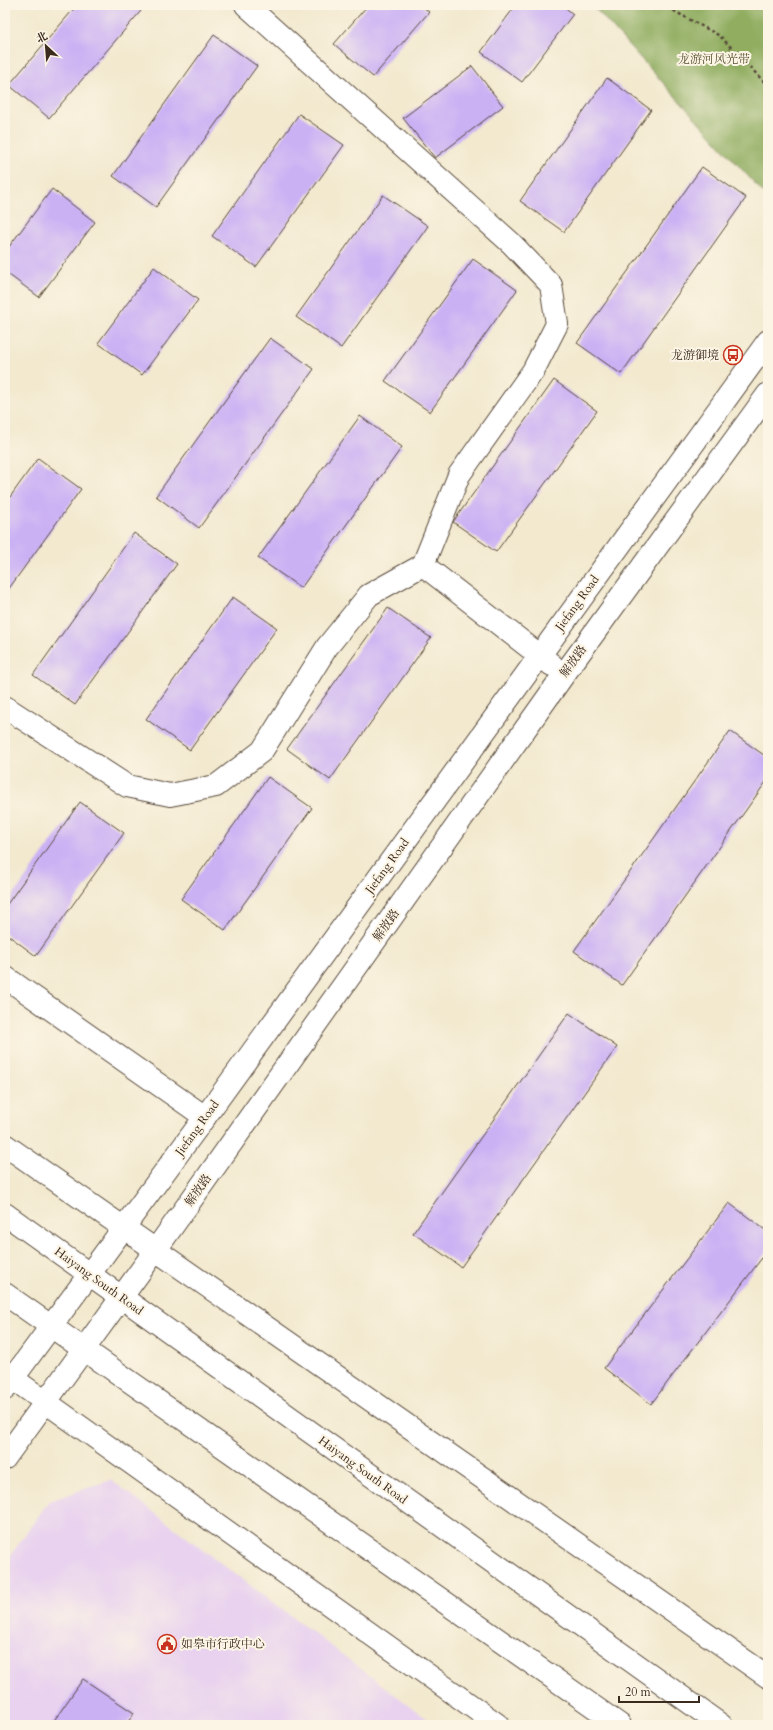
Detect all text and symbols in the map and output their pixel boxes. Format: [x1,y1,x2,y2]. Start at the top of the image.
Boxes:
north arrow [26,26,66,66]
text: 北 [34,28,50,47]
park label: 龙游河风光带 [678,51,750,67]
bus stop icon: 龙游御境 [722,344,744,366]
place label: 龙游御境 [671,347,719,363]
street label: Jiefang Road [550,572,603,636]
street label: 解放路 [556,642,590,680]
street label: Jiefang Road [360,835,413,899]
street label: 解放路 [369,906,403,944]
street label: Jiefang Road [170,1097,223,1161]
street label: 解放路 [181,1171,215,1209]
street label: Haiyang South Road [51,1243,147,1319]
street label: Haiyang South Road [315,1432,411,1508]
public building icon: 如皋市行政中心 [156,1633,178,1655]
place label: 如皋市行政中心 [181,1636,265,1652]
scale bar [619,1678,699,1704]
text: 20 m [625,1684,652,1700]

